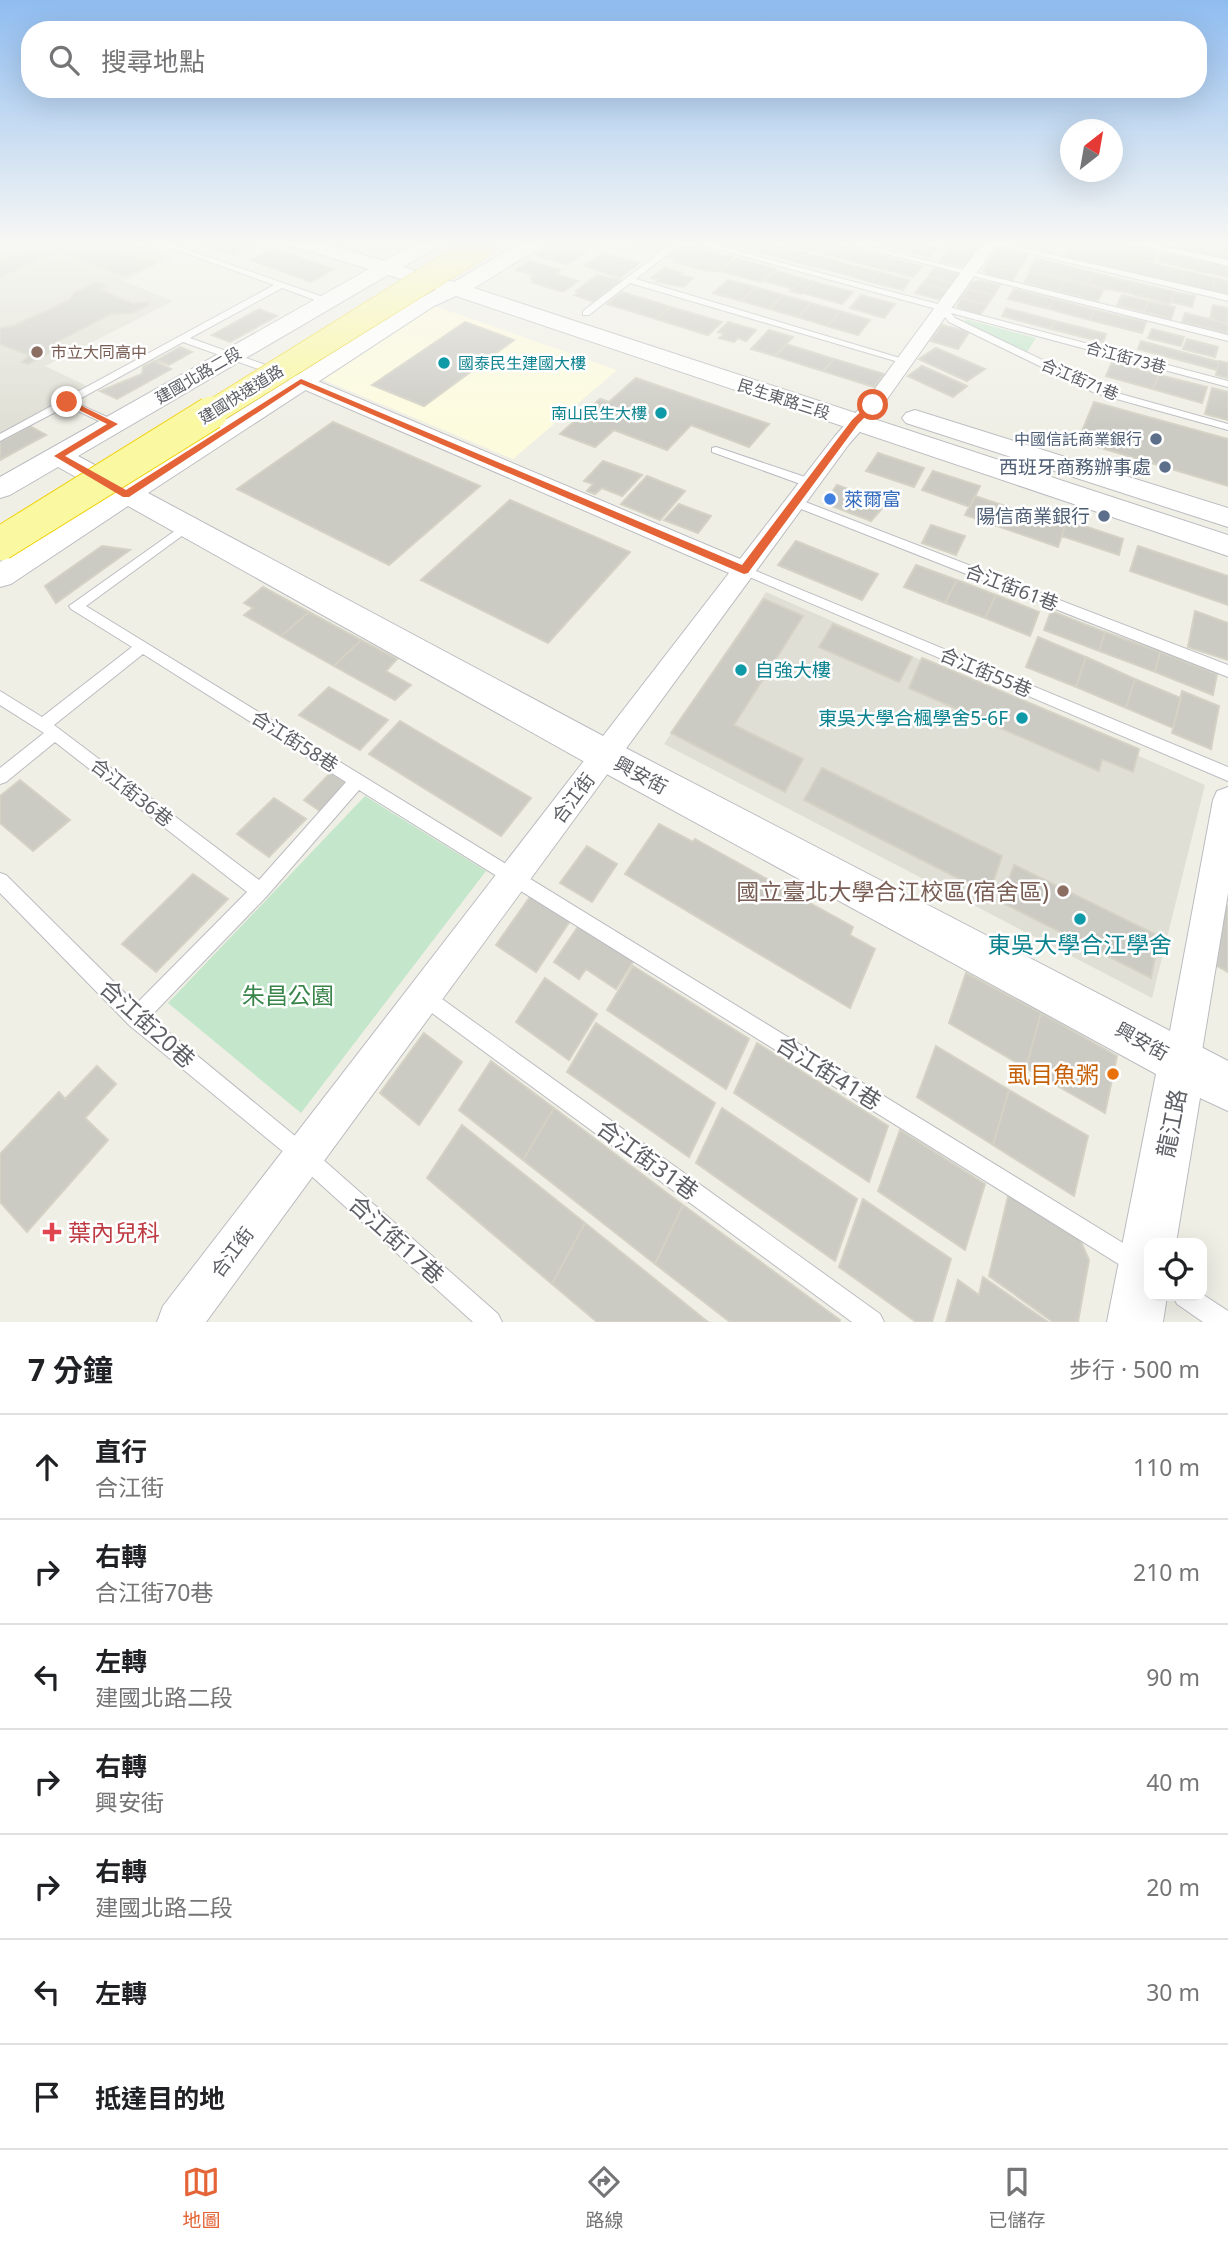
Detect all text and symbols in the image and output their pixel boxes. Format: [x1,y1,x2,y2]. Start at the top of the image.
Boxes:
search box [21,21,1207,98]
icon: search [45,41,83,79]
text: 搜尋地點 [101,43,205,79]
north arrow [1060,119,1123,182]
street label: 合江街73巷 [1083,336,1169,378]
place label: 市立大同高中 [51,341,147,363]
street label: 建國北路二段 [151,341,245,409]
marker: 市立大同高中 [29,344,45,360]
place label: 國泰民生建國大樓 [458,352,586,374]
street label: 合江街71巷 [1038,353,1122,405]
marker: 國泰民生建國大樓 [436,355,452,371]
street label: 建國快速道路 [194,359,288,429]
street label: 民生東路三段 [735,374,833,424]
route end [51,386,82,417]
route start [857,389,888,420]
place label: 南山民生大樓 [551,402,647,424]
marker: 南山民生大樓 [653,405,669,421]
place label: 中國信託商業銀行 [1014,428,1142,450]
marker: 中國信託商業銀行 [1148,431,1164,447]
place label: 西班牙商務辦事處 [999,454,1151,480]
marker: 西班牙商務辦事處 [1157,459,1173,475]
place label: 萊爾富 [844,486,901,512]
marker: 萊爾富 [822,491,838,507]
place label: 陽信商業銀行 [976,503,1090,529]
marker: 陽信商業銀行 [1096,508,1112,524]
street label: 合江街61巷 [962,557,1062,617]
street label: 合江街55巷 [936,641,1036,703]
place label: 自強大樓 [755,657,831,683]
marker: 自強大樓 [733,662,749,678]
street label: 合江街58巷 [247,704,343,778]
place label: 東吳大學合楓學舍5-6F [818,705,1008,731]
marker: 東吳大學合楓學舍5-6F [1014,710,1030,726]
street label: 興安街 [610,750,672,800]
street label: 合江街36巷 [85,752,179,832]
street label: 合江街 [545,767,601,829]
place label: 國立臺北大學合江校區(宿舍區) [736,875,1049,907]
marker: 國立臺北大學合江校區(宿舍區) [1055,883,1071,899]
marker: 東吳大學合江學舍 [1072,911,1088,927]
place label: 東吳大學合江學舍 [988,928,1172,960]
street label: 合江街20巷 [93,972,203,1074]
park label: 朱昌公園 [242,979,334,1011]
street label: 興安街 [1111,1016,1173,1066]
street label: 合江街41巷 [770,1027,888,1117]
place label: 虱目魚粥 [1007,1058,1099,1090]
marker: 虱目魚粥 [1105,1066,1121,1082]
street label: 龍江路 [1149,1086,1193,1160]
street label: 合江街31巷 [591,1111,705,1207]
street label: 合江街17巷 [342,1188,452,1290]
place label: 葉內兒科 [68,1216,160,1248]
street label: 合江街 [204,1221,260,1283]
marker: 葉內兒科 [42,1222,62,1242]
map controls [1144,1238,1207,1301]
button: locate [1144,1238,1207,1301]
text: 7 分鐘 [28,1349,113,1390]
text: 步行 · 500 m [1069,1353,1200,1385]
text: 直行 [95,1433,147,1469]
icon: ahead [28,1448,66,1486]
text: 110 m [1133,1451,1200,1483]
text: 合江街 [95,1471,164,1503]
text: 右轉 [95,1538,147,1574]
icon: right [28,1553,66,1591]
text: 210 m [1133,1556,1200,1588]
text: 合江街70巷 [95,1576,213,1608]
text: 左轉 [95,1643,147,1679]
icon: left [28,1658,66,1696]
text: 90 m [1146,1661,1200,1693]
text: 建國北路二段 [95,1681,233,1713]
text: 右轉 [95,1748,147,1784]
icon: right [28,1763,66,1801]
text: 40 m [1146,1766,1200,1798]
text: 興安街 [95,1786,164,1818]
text: 右轉 [95,1853,147,1889]
icon: right [28,1868,66,1906]
text: 20 m [1146,1871,1200,1903]
text: 建國北路二段 [95,1891,233,1923]
icon: left [28,1973,66,2011]
text: 左轉 [95,1975,147,2011]
text: 30 m [1146,1976,1200,2008]
icon: arrive [28,2078,66,2116]
text: 抵達目的地 [95,2080,225,2116]
tab: 地圖 [182,2163,221,2233]
tab: 路線 [585,2163,624,2233]
tab: 已儲存 [988,2163,1046,2233]

